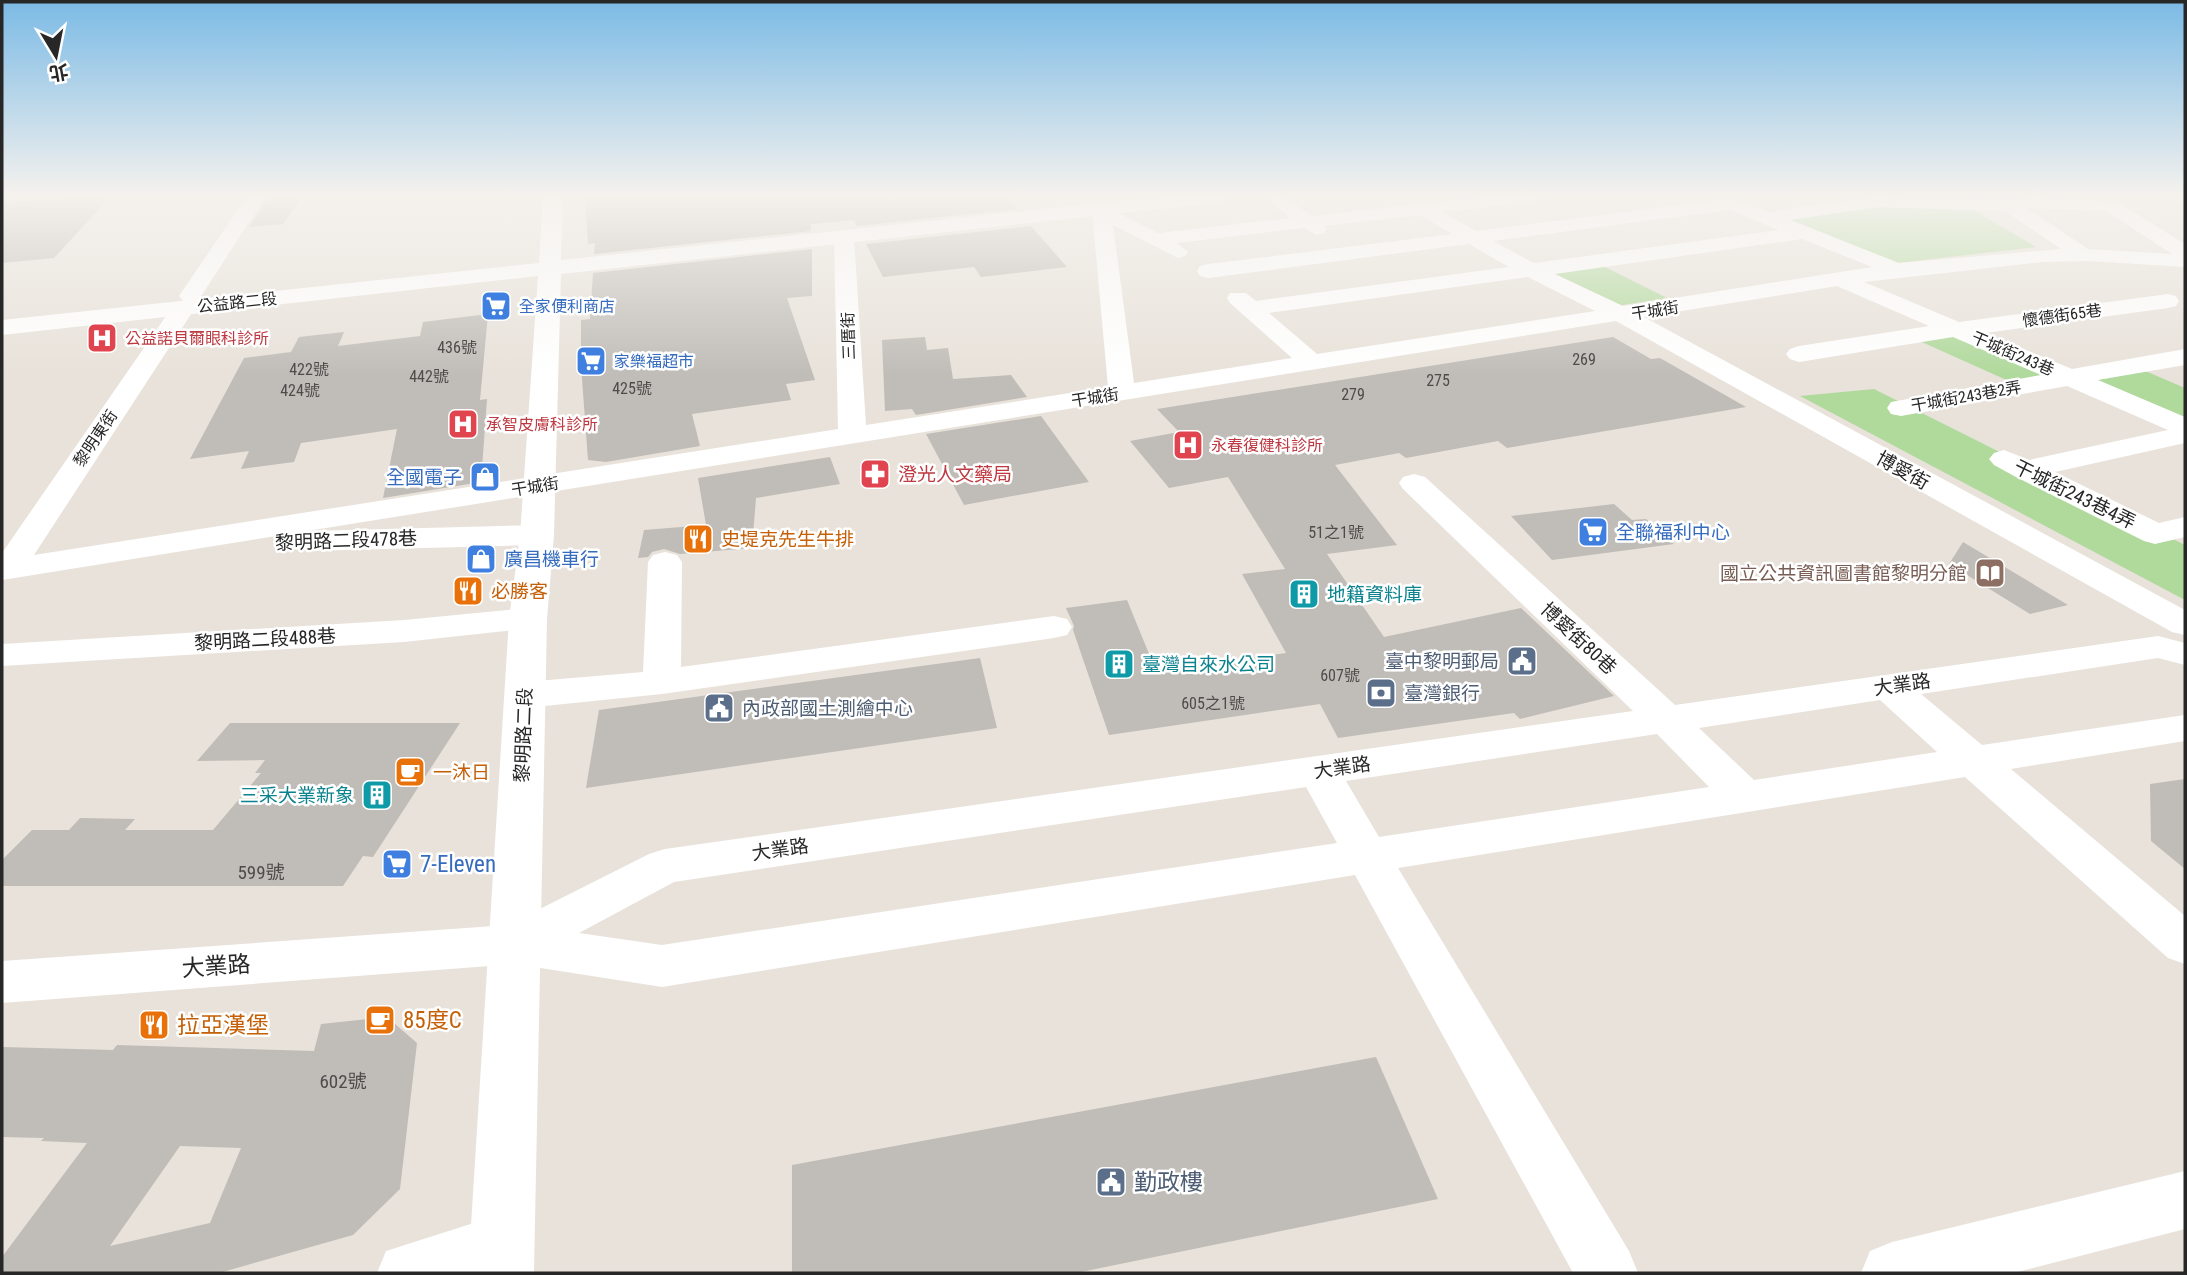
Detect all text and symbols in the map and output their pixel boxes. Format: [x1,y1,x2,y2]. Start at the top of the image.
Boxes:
north arrow [21,21,91,91]
text: 北 [48,59,70,85]
street label: 公益路二段 [196,289,278,316]
supermarket icon: 全家便利商店 [479,289,513,323]
place label: 全家便利商店 [519,297,615,316]
street label: 干城街 [1630,297,1680,324]
street label: 懷德街65巷 [2021,301,2103,330]
street label: 三厝街 [838,312,859,360]
hospital icon: 公益諾貝爾眼科診所 [85,321,119,355]
street label: 干城街243巷 [1969,328,2057,379]
place label: 公益諾貝爾眼科診所 [125,329,269,348]
house number: 436號 [437,338,477,357]
supermarket icon: 家樂福超市 [574,344,608,378]
house number: 269 [1572,350,1596,369]
place label: 家樂福超市 [614,352,694,371]
house number: 422號 [289,360,329,379]
house number: 442號 [409,367,449,386]
house number: 275 [1426,371,1450,390]
street label: 干城街243巷2弄 [1909,377,2023,416]
house number: 425號 [612,379,652,398]
house number: 424號 [280,381,320,400]
street label: 干城街 [1070,384,1120,411]
house number: 279 [1341,385,1365,404]
street label: 黎明東街 [70,406,121,470]
hospital icon: 承智皮膚科診所 [446,407,480,441]
place label: 承智皮膚科診所 [486,415,598,434]
hospital icon: 永春復健科診所 [1171,428,1205,462]
place label: 永春復健科診所 [1211,436,1323,455]
street label: 博愛街 [1872,447,1933,494]
street label: 干城街243巷4弄 [2010,455,2139,534]
pharmacy icon: 澄光人文藥局 [858,457,892,491]
shop icon: 全國電子 [468,460,502,494]
place label: 澄光人文藥局 [898,463,1012,486]
place label: 全國電子 [386,466,462,489]
street label: 干城街 [510,473,560,500]
supermarket icon: 全聯福利中心 [1576,515,1610,549]
place label: 全聯福利中心 [1616,521,1730,544]
restaurant icon: 史堤克先生牛排 [681,522,715,556]
house number: 51之1號 [1308,523,1364,542]
street label: 黎明路二段478巷 [275,527,417,554]
place label: 史堤克先生牛排 [721,528,854,551]
shop icon: 廣昌機車行 [464,542,498,576]
place label: 廣昌機車行 [504,548,599,571]
library icon: 國立公共資訊圖書館黎明分館 [1973,556,2007,590]
place label: 國立公共資訊圖書館黎明分館 [1720,562,1967,585]
restaurant icon: 必勝客 [451,574,485,608]
building icon: 地籍資料庫 [1287,577,1321,611]
place label: 必勝客 [491,580,548,603]
place label: 地籍資料庫 [1327,583,1422,606]
street label: 博愛街80巷 [1536,598,1621,679]
street label: 黎明路二段488巷 [193,624,337,655]
public building icon: 臺中黎明郵局 [1505,644,1539,678]
building icon: 臺灣自來水公司 [1102,647,1136,681]
place label: 臺中黎明郵局 [1385,650,1499,673]
place label: 臺灣自來水公司 [1142,653,1275,676]
house number: 607號 [1320,666,1360,685]
street label: 大業路 [1872,669,1932,700]
bank icon: 臺灣銀行 [1364,676,1398,710]
place label: 臺灣銀行 [1404,682,1480,705]
street label: 黎明路二段 [510,687,537,783]
public building icon: 內政部國土測繪中心 [702,691,736,725]
house number: 605之1號 [1181,694,1245,713]
place label: 內政部國土測繪中心 [742,697,913,720]
street label: 大業路 [1312,752,1372,783]
cafe icon: 一沐日 [393,755,427,789]
place label: 一沐日 [433,761,490,784]
building icon: 三采大業新象 [360,778,394,812]
place label: 三采大業新象 [240,784,354,807]
street label: 大業路 [750,834,810,865]
supermarket icon: 7-Eleven [380,847,414,881]
place label: 7-Eleven [420,851,496,878]
house number: 599號 [237,861,285,884]
street label: 大業路 [181,951,251,982]
cafe icon: 85度C [363,1003,397,1037]
place label: 85度C [403,1007,462,1034]
restaurant icon: 拉亞漢堡 [137,1008,171,1042]
place label: 拉亞漢堡 [177,1012,269,1039]
house number: 602號 [319,1070,367,1093]
public building icon: 勤政樓 [1094,1165,1128,1199]
place label: 勤政樓 [1134,1169,1203,1196]

